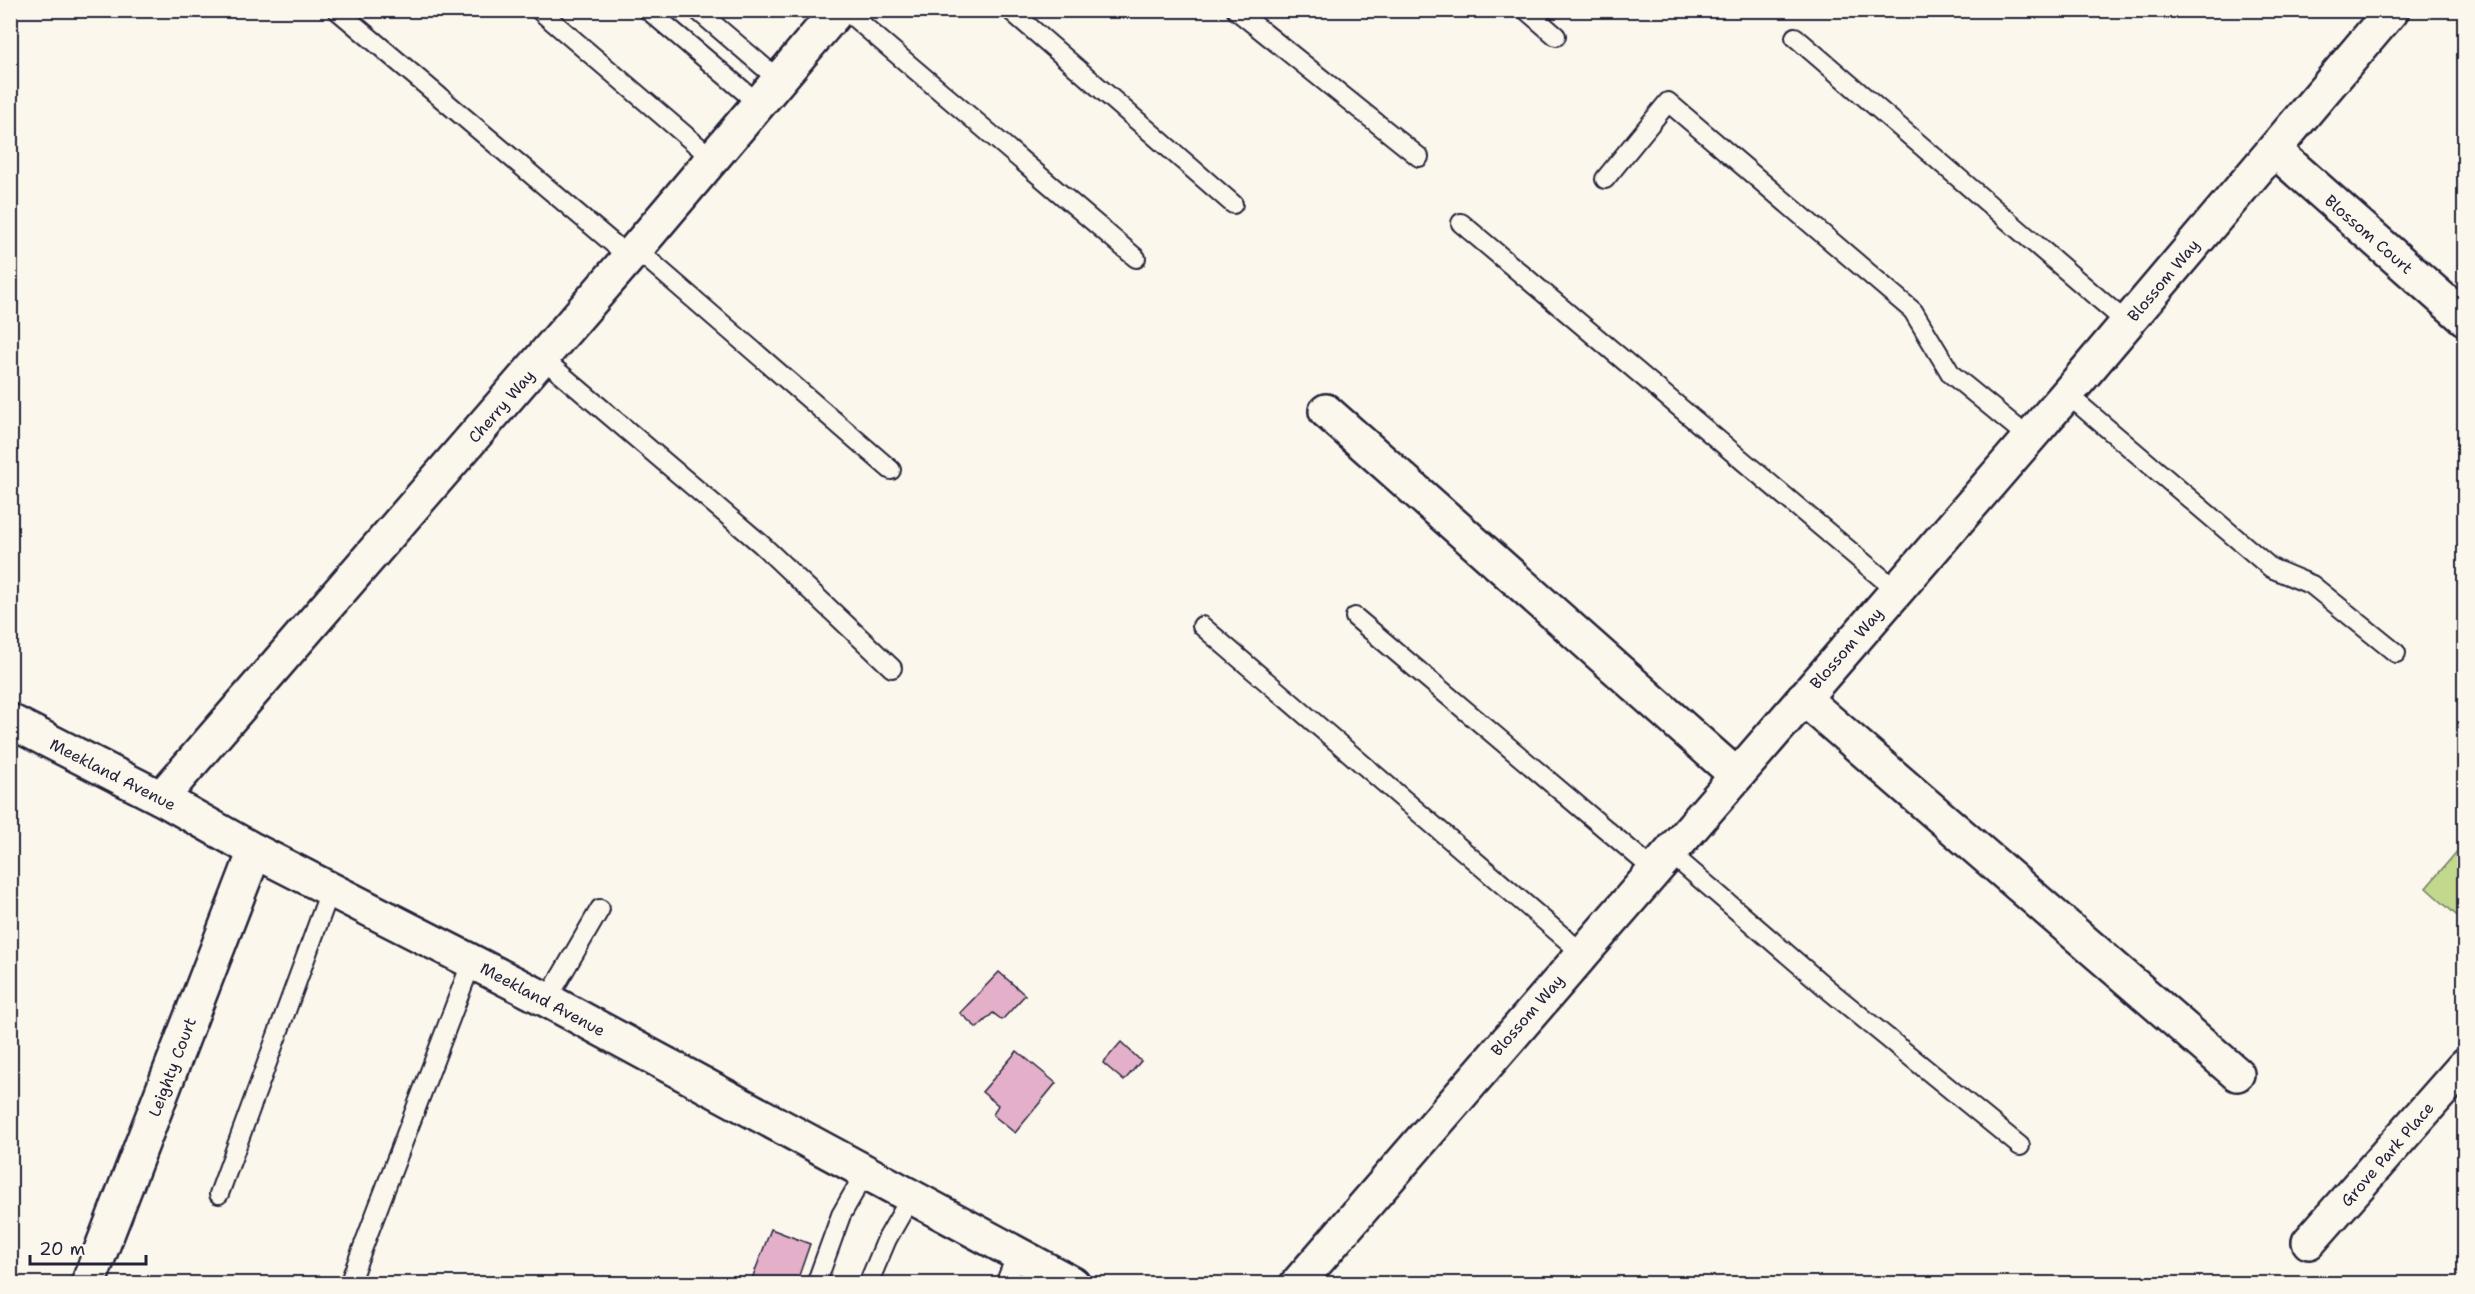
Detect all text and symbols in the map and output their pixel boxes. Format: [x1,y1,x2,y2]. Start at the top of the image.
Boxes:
street label: Blossom Court [2320,190,2417,279]
street label: Blossom Way [2123,235,2204,326]
street label: Cherry Way [464,365,539,447]
street label: Blossom Way [1805,603,1888,694]
street label: Meekland Avenue [46,734,179,815]
street label: Meekland Avenue [477,958,609,1041]
street label: Blossom Way [1486,970,1569,1061]
street label: Leighty Court [144,1015,201,1120]
street label: Grove Park Place [2336,1098,2439,1211]
scale bar [30,1228,146,1266]
text: 20 m [39,1237,85,1261]

